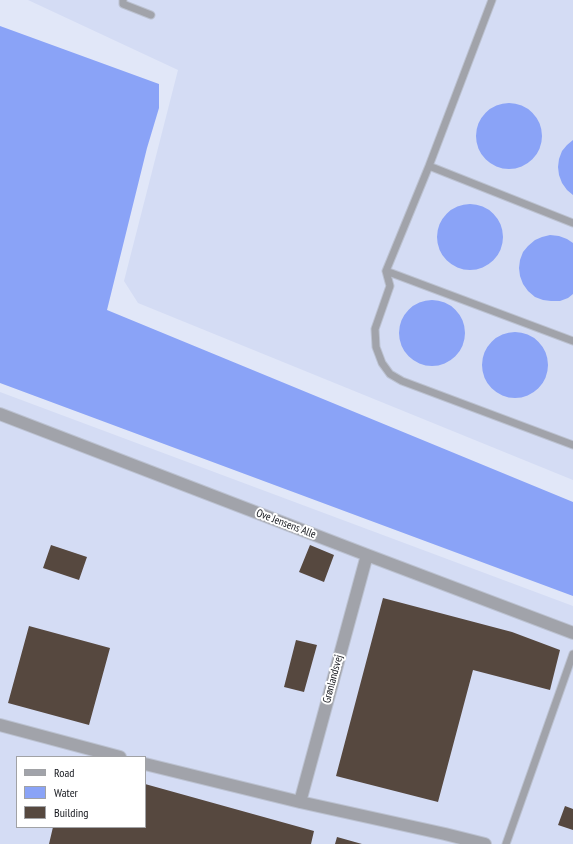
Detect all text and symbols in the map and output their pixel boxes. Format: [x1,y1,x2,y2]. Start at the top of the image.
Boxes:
street label: Ove Jensens Alle [254,507,318,541]
street label: Grønlandsvej [320,653,346,705]
legend [16,756,146,828]
text: Road [54,765,74,780]
text: Water [54,785,78,800]
text: Building [54,805,89,820]

